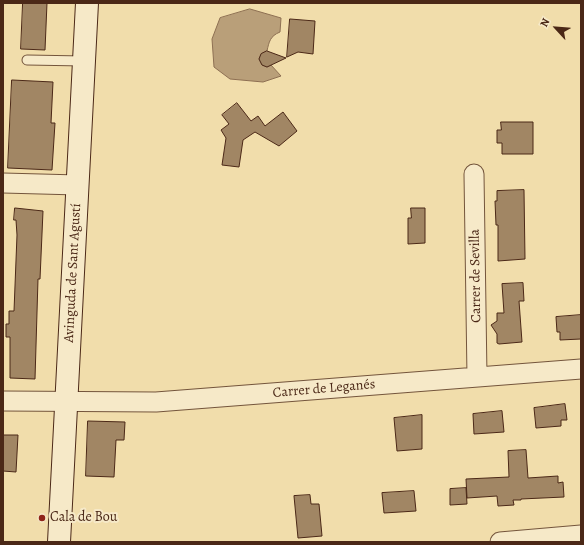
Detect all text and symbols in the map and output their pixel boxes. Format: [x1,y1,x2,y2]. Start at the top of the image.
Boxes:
north arrow [536,8,576,48]
text: N [536,16,553,29]
street label: Avinguda de Sant Agustí [61,203,85,343]
street label: Carrer de Sevilla [467,229,485,323]
street label: Carrer de Leganés [272,376,376,402]
place label: Cala de Bou [50,510,117,526]
marker: Cala de Bou [37,513,47,523]

